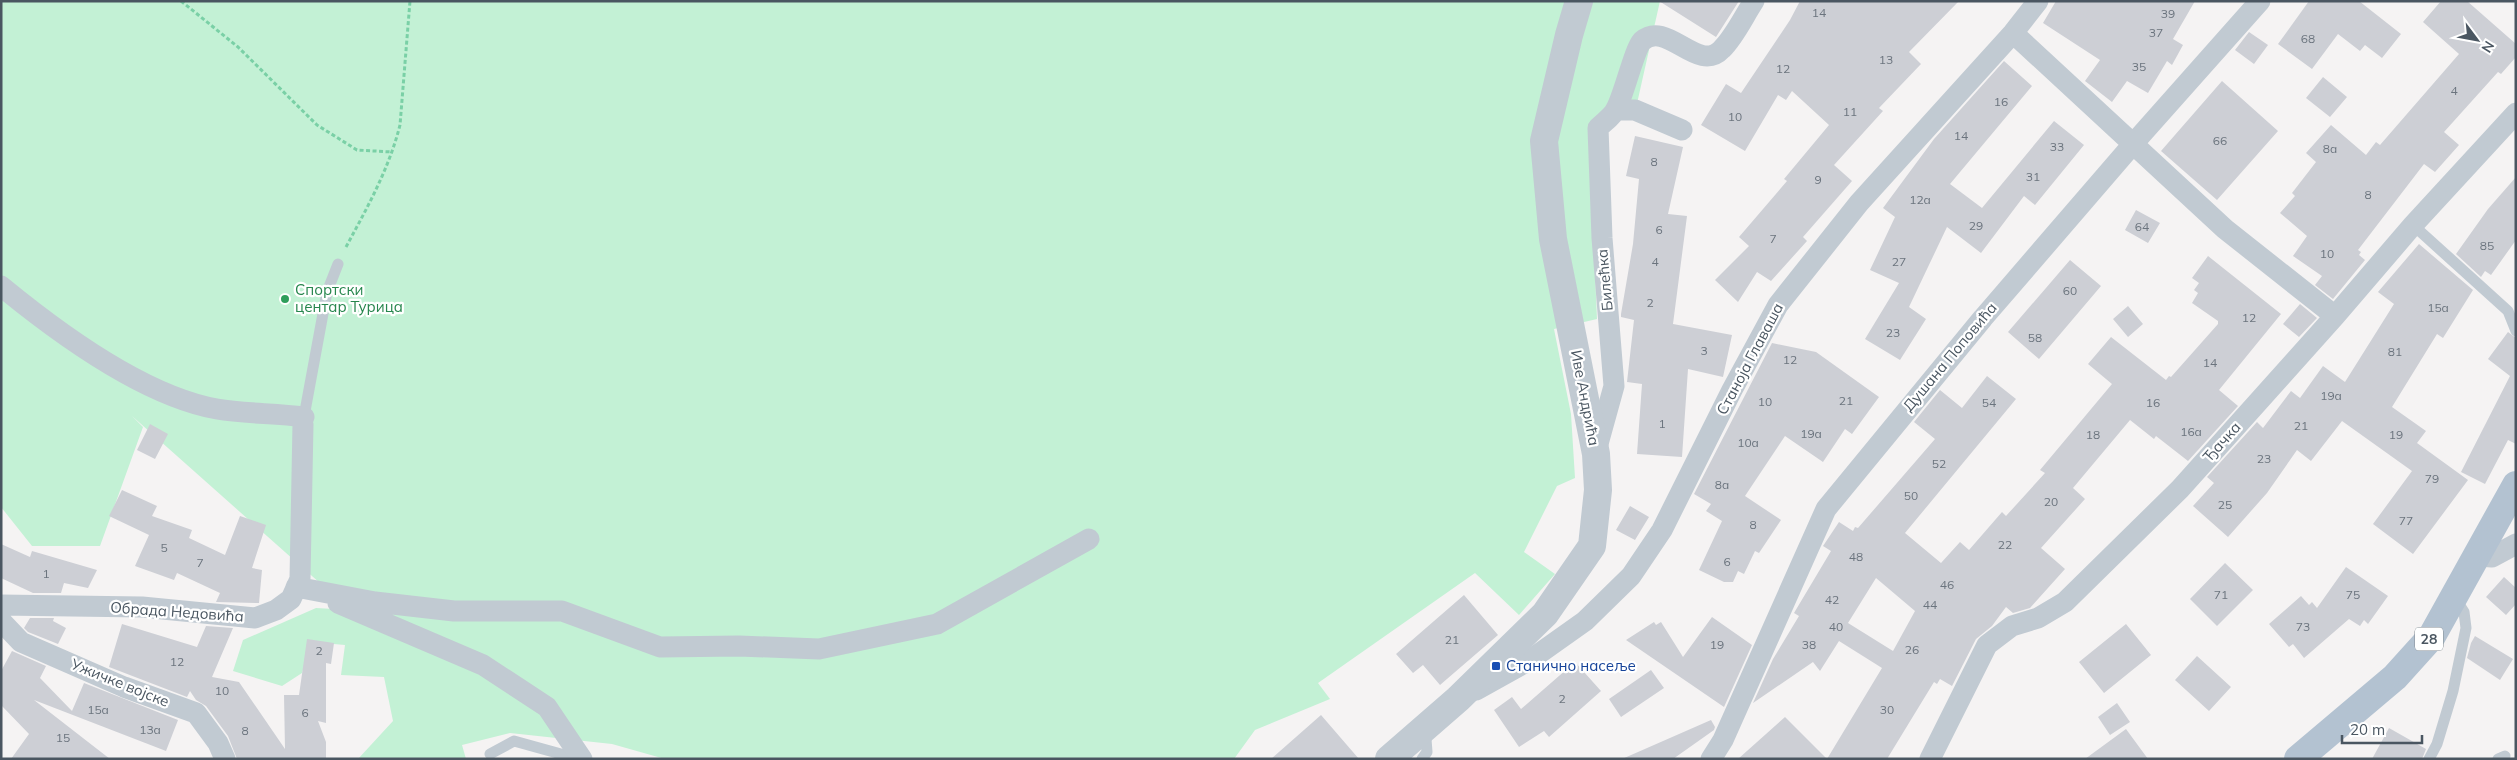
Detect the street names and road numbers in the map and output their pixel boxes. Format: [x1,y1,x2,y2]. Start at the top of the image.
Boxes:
street label: Билећка [1592,248,1617,312]
street label: Душана Поповића [1898,298,2001,415]
street label: Станоја Главаша [1712,300,1787,418]
street label: Иве Андрића [1567,348,1604,447]
street label: Ђачка [2199,418,2245,466]
street label: Обрада Недовића [110,597,244,626]
road number: 28 [2415,628,2443,650]
street label: Ужичке војске [67,654,172,711]

